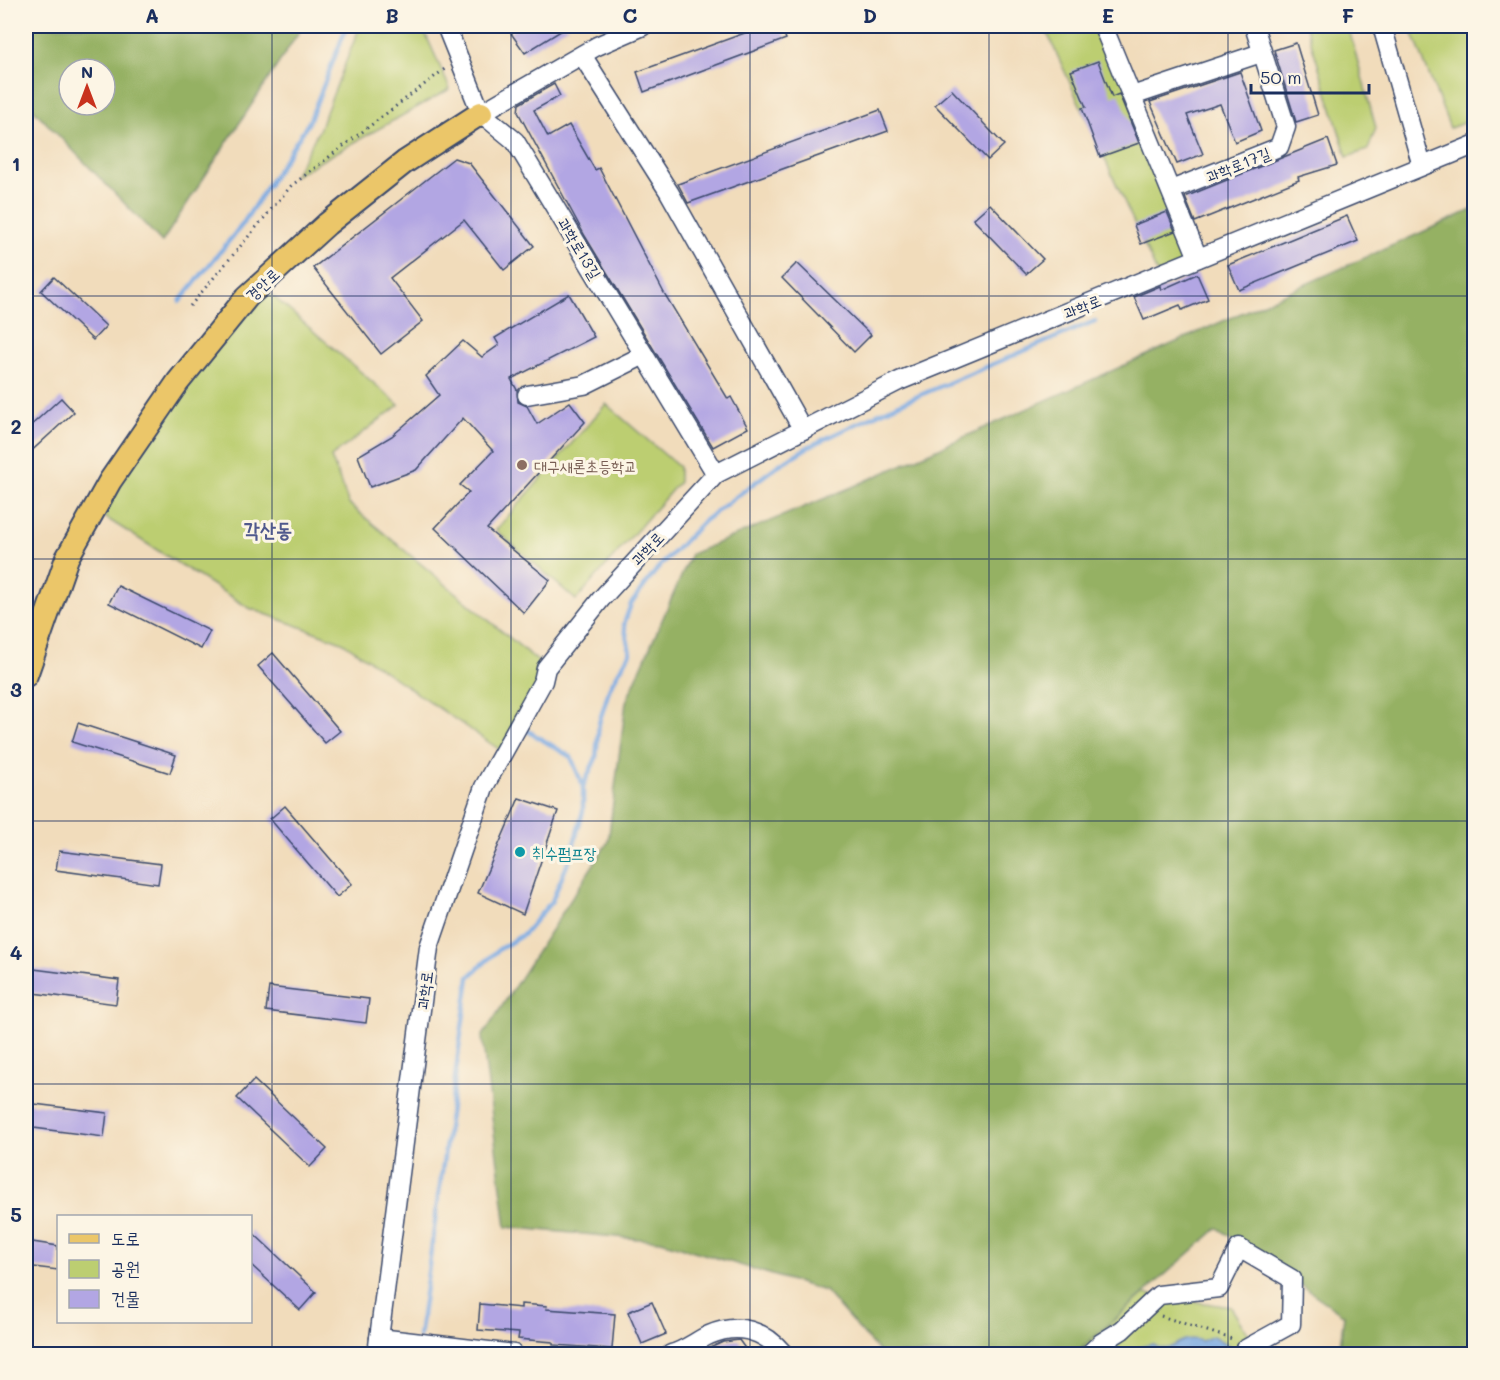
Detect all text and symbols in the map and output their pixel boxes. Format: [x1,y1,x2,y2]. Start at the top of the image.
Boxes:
text: A [145,2,159,28]
text: B [385,2,399,28]
text: C [623,2,638,28]
text: D [863,2,877,28]
text: E [1102,2,1114,28]
text: F [1342,2,1355,28]
north arrow [57,57,117,117]
scale bar [1251,57,1370,95]
text: N [81,61,93,82]
text: 50 m [1260,65,1302,89]
street label: 과학로17길 [1203,142,1273,186]
text: 1 [12,150,20,176]
street label: 과학로13길 [553,213,607,283]
street label: 경안로 [241,263,283,305]
street label: 과학로 [1060,289,1104,323]
text: 2 [10,413,22,439]
place label: 대구새론초등학교 [534,455,637,476]
marker: 대구새론초등학교 [515,458,529,472]
district label: 각산동 [244,516,292,542]
street label: 과학로 [626,527,668,569]
text: 3 [10,676,22,702]
place label: 취수펌프장 [532,842,597,863]
marker: 취수펌프장 [513,845,527,859]
text: 4 [10,939,23,965]
street label: 과학로 [411,970,437,1010]
text: 5 [10,1201,22,1227]
legend [57,1215,252,1323]
text: 도로 [111,1226,140,1250]
text: 공원 [111,1256,140,1280]
text: 건물 [111,1286,140,1310]

